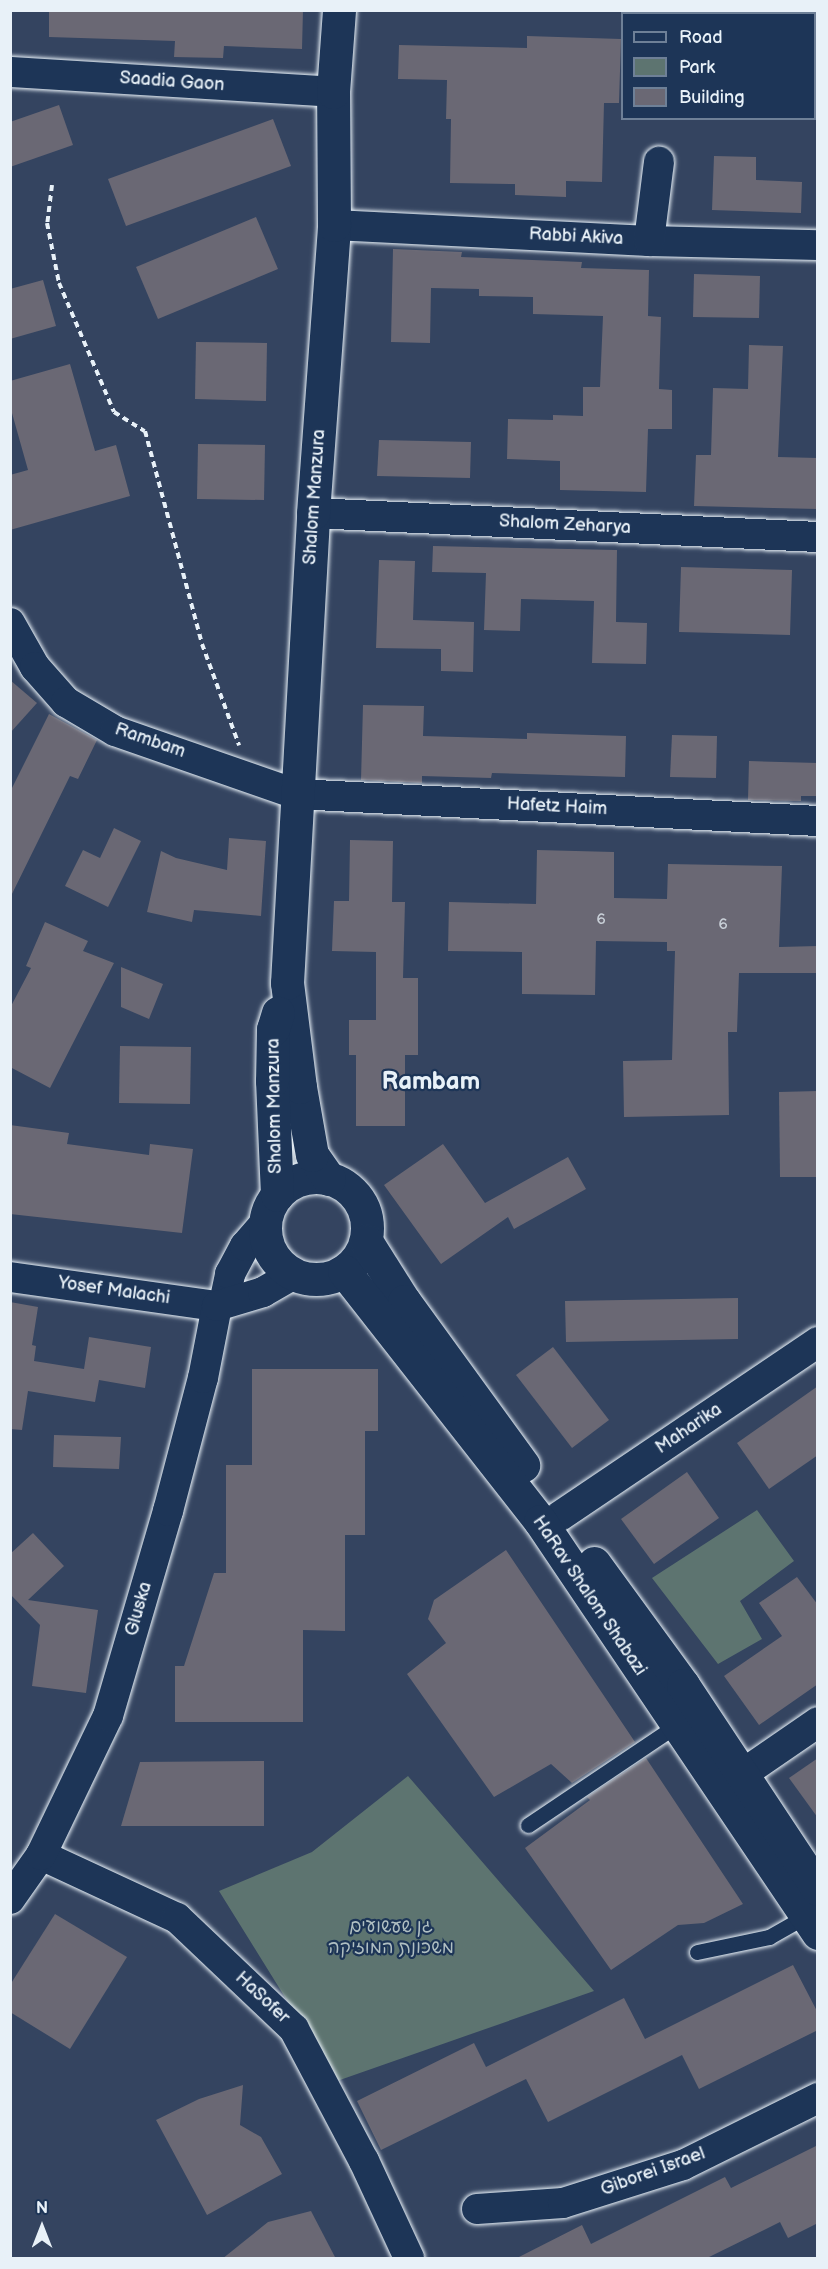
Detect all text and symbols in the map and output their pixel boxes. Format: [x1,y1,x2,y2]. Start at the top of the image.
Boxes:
legend [621,12,816,120]
text: Road [679,27,723,48]
text: Park [679,57,715,78]
street label: Saadia Gaon [119,68,225,96]
text: Building [679,87,745,108]
street label: Rabbi Akiva [528,224,624,250]
street label: Shalom Manzura [299,429,331,565]
street label: Shalom Zeharya [499,511,631,539]
street label: Rambam [112,719,188,763]
street label: Hafetz Haim [506,794,608,820]
house number: 6 [596,911,606,929]
house number: 6 [718,916,728,934]
street label: Shalom Manzura [263,1038,287,1174]
district label: Rambam [382,1068,480,1096]
street label: Yosef Malachi [57,1272,171,1310]
street label: Maharika [652,1399,726,1459]
street label: HaRav Shalom Shabazi [527,1512,651,1680]
street label: Gluska [121,1580,157,1638]
park label: גן שעשועים משכונת המוזיקה [328,1917,454,1960]
street label: HaSofer [230,1967,294,2029]
street label: Giborei Israel [598,2143,708,2201]
north arrow [12,2197,72,2257]
text: N [36,2199,48,2218]

